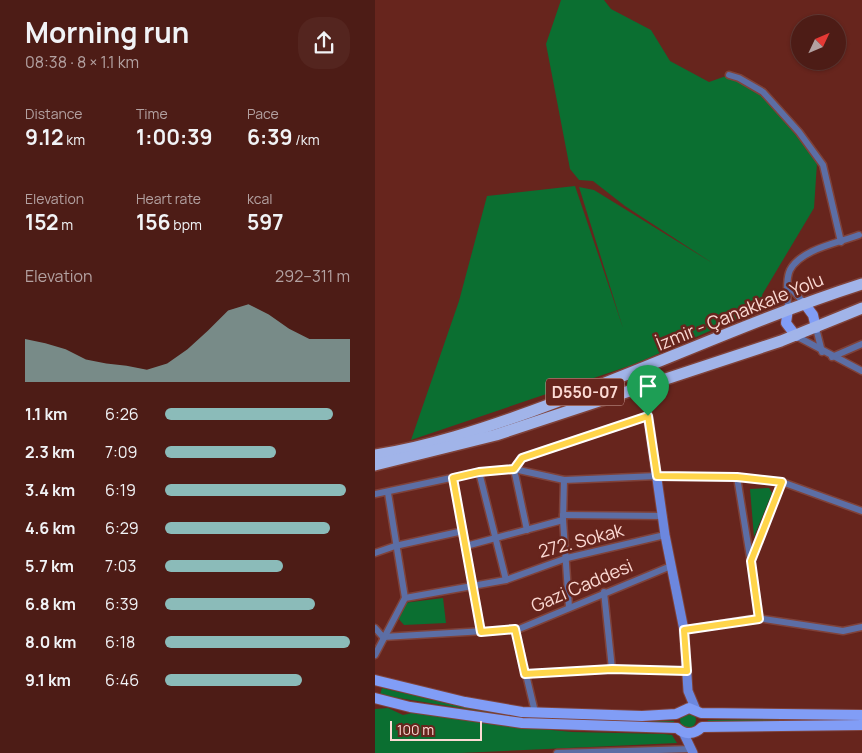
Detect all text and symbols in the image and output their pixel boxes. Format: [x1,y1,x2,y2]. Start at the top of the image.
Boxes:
text: Morning run [25,13,189,51]
north arrow [791,15,846,70]
map controls [791,15,846,70]
button: share [298,17,350,69]
text: 08:38 · 8 × 1.1 km [25,51,139,73]
text: Distance [25,104,82,123]
text: Time [136,104,168,123]
text: Pace [247,104,279,123]
text: 9.12 [25,123,64,151]
text: 1:00:39 [136,123,212,151]
text: 6:39 [247,123,293,151]
text: km [64,130,85,149]
text: /km [293,130,320,149]
text: Elevation [25,189,84,208]
text: Heart rate [136,189,201,208]
text: kcal [247,189,273,208]
text: 152 [25,208,58,236]
text: 156 [136,208,171,236]
text: 597 [247,208,284,236]
text: m [58,215,73,234]
text: bpm [171,215,202,234]
text: Elevation [25,265,93,287]
text: 292–311 m [275,265,350,287]
street label: İzmir - Çanakkale Yolu [652,267,827,356]
pin [627,365,669,416]
icon: arrive [634,372,662,400]
road number: D550-07 [546,378,624,406]
text: 1.1 km [25,403,68,425]
text: 6:26 [105,403,139,425]
text: 2.3 km [25,441,75,463]
text: 7:09 [105,441,138,463]
text: 3.4 km [25,479,75,501]
text: 6:19 [105,479,136,501]
text: 4.6 km [25,517,75,539]
text: 6:29 [105,517,139,539]
street label: 272. Sokak [535,517,627,563]
street label: Gazi Caddesi [527,553,636,617]
text: 5.7 km [25,555,74,577]
text: 7:03 [105,555,136,577]
text: 6.8 km [25,593,76,615]
text: 6:39 [105,593,139,615]
text: 8.0 km [25,631,76,653]
text: 6:18 [105,631,135,653]
text: 9.1 km [25,669,71,691]
text: 6:46 [105,669,139,691]
scale bar [390,718,483,741]
text: 100 m [397,720,434,739]

